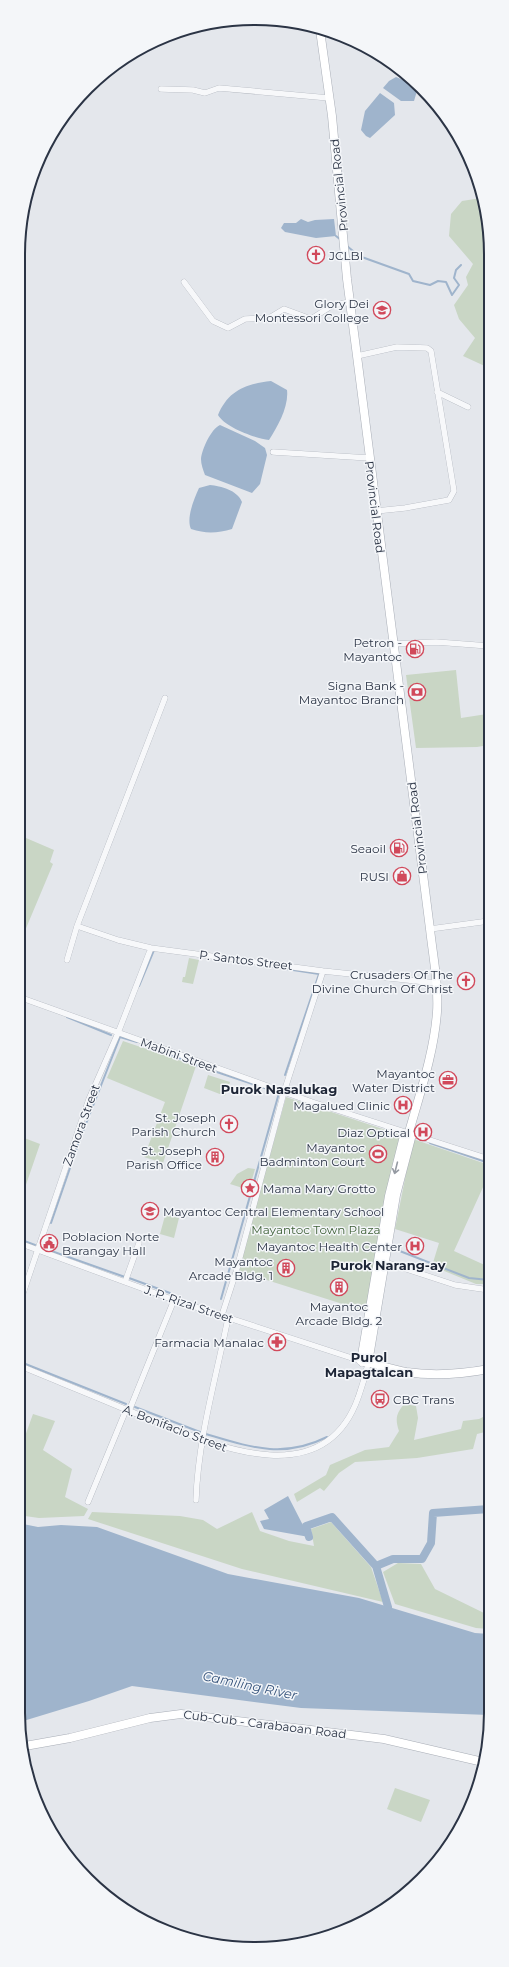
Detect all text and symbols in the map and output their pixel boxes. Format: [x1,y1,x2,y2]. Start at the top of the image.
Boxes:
street label: Provincial Road [327,138,351,232]
church icon: JCLBI [306,245,326,265]
place label: JCLBI [328,248,363,263]
place label: Glory Dei Montessori College [255,296,369,325]
school or university icon: Glory Dei Montessori College [372,300,392,320]
street label: Provincial Road [362,460,388,554]
place label: Petron - Mayantoc [343,635,402,664]
fuel station icon: Petron - Mayantoc [405,639,425,659]
place label: Signa Bank - Mayantoc Branch [299,678,404,707]
bank icon: Signa Bank - Mayantoc Branch [407,682,427,702]
street label: Provincial Road [404,781,430,875]
fuel station icon: Seaoil [389,838,409,858]
place label: Seaoil [350,841,386,856]
shop icon: RUSI [392,866,412,886]
place label: RUSI [360,869,389,884]
street label: P. Santos Street [198,947,294,973]
place label: Crusaders Of The Divine Church Of Christ [312,967,453,996]
church icon: Crusaders Of The Divine Church Of Christ [456,971,476,991]
street label: Mabini Street [139,1034,220,1076]
place label: Mayantoc Water District [352,1066,435,1095]
office icon: Mayantoc Water District [438,1070,458,1090]
district label: Purok Nasalukag [221,1081,337,1097]
street label: Zamora Street [59,1082,103,1168]
hospital icon: Magalued Clinic [393,1095,413,1115]
place label: Magalued Clinic [293,1098,390,1113]
place label: St. Joseph Parish Church [131,1110,216,1139]
church icon: St. Joseph Parish Church [219,1114,239,1134]
hospital icon: Diaz Optical [413,1122,433,1142]
place label: Diaz Optical [337,1125,410,1140]
place label: Mayantoc Badminton Court [260,1140,365,1169]
place label: St. Joseph Parish Office [126,1143,202,1172]
sports icon: Mayantoc Badminton Court [368,1144,388,1164]
building icon: St. Joseph Parish Office [205,1147,225,1167]
one-way arrow [392,1161,399,1174]
place icon: Mama Mary Grotto [240,1178,260,1198]
place label: Mama Mary Grotto [263,1181,376,1196]
school or university icon: Mayantoc Central Elementary School [140,1201,160,1221]
place label: Mayantoc Central Elementary School [163,1204,384,1219]
park label: Mayantoc Town Plaza [251,1222,381,1237]
place label: Poblacion Norte Barangay Hall [62,1229,159,1258]
public building icon: Poblacion Norte Barangay Hall [39,1233,59,1253]
hospital icon: Mayantoc Health Center [405,1236,425,1256]
place label: Mayantoc Health Center [257,1239,402,1254]
place label: Mayantoc Arcade Bldg. 1 [189,1254,273,1283]
district label: Purok Narang-ay [330,1257,446,1273]
building icon: Mayantoc Arcade Bldg. 1 [276,1258,296,1278]
building icon: Mayantoc Arcade Bldg. 2 [329,1277,349,1297]
street label: J. P. Rizal Street [141,1281,236,1326]
place label: Mayantoc Arcade Bldg. 2 [296,1299,383,1328]
pharmacy icon: Farmacia Manalac [267,1332,287,1352]
place label: Farmacia Manalac [154,1335,264,1350]
district label: Purol Mapagtalcan [325,1349,413,1380]
bus stop icon: CBC Trans [370,1389,390,1409]
place label: CBC Trans [393,1392,454,1407]
street label: A. Bonifacio Street [121,1401,229,1455]
water label: Camiling River [201,1667,299,1703]
street label: Cub-Cub - Carabaoan Road [183,1707,347,1741]

